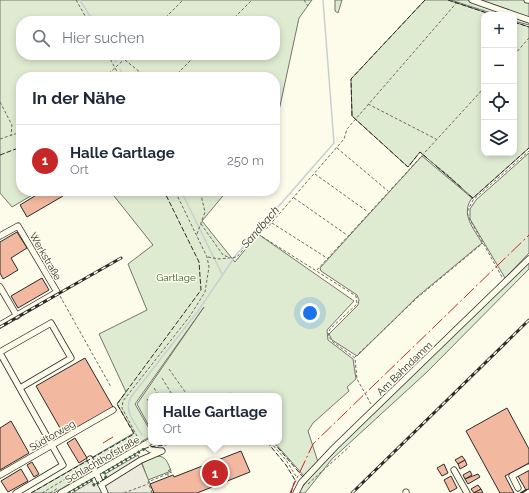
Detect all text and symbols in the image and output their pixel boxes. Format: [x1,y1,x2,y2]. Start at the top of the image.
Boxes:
map controls [481,12,517,156]
button: + [481,12,517,48]
search box [16,16,280,60]
icon: search [30,27,52,49]
text: Hier suchen [62,29,145,47]
button: − [481,48,517,84]
button: locate [481,84,517,120]
text: In der Nähe [32,88,126,108]
button: layers [481,120,517,156]
text: Halle Gartlage [70,144,175,162]
text: 1 [42,153,48,168]
text: 250 m [227,153,264,168]
text: Ort [70,162,89,177]
water label: Sandbach [238,204,282,252]
street label: Werkstraße [28,231,64,282]
park label: Gartlage [156,272,196,283]
your location [300,303,320,323]
street label: Am Bahndamm [375,339,434,397]
popup [148,393,282,445]
text: Halle Gartlage [163,403,267,421]
street label: Südtorweg [27,418,77,453]
text: Ort [163,421,181,436]
street label: Schlachthofstraße [63,434,141,485]
pin: 1 [202,458,228,488]

